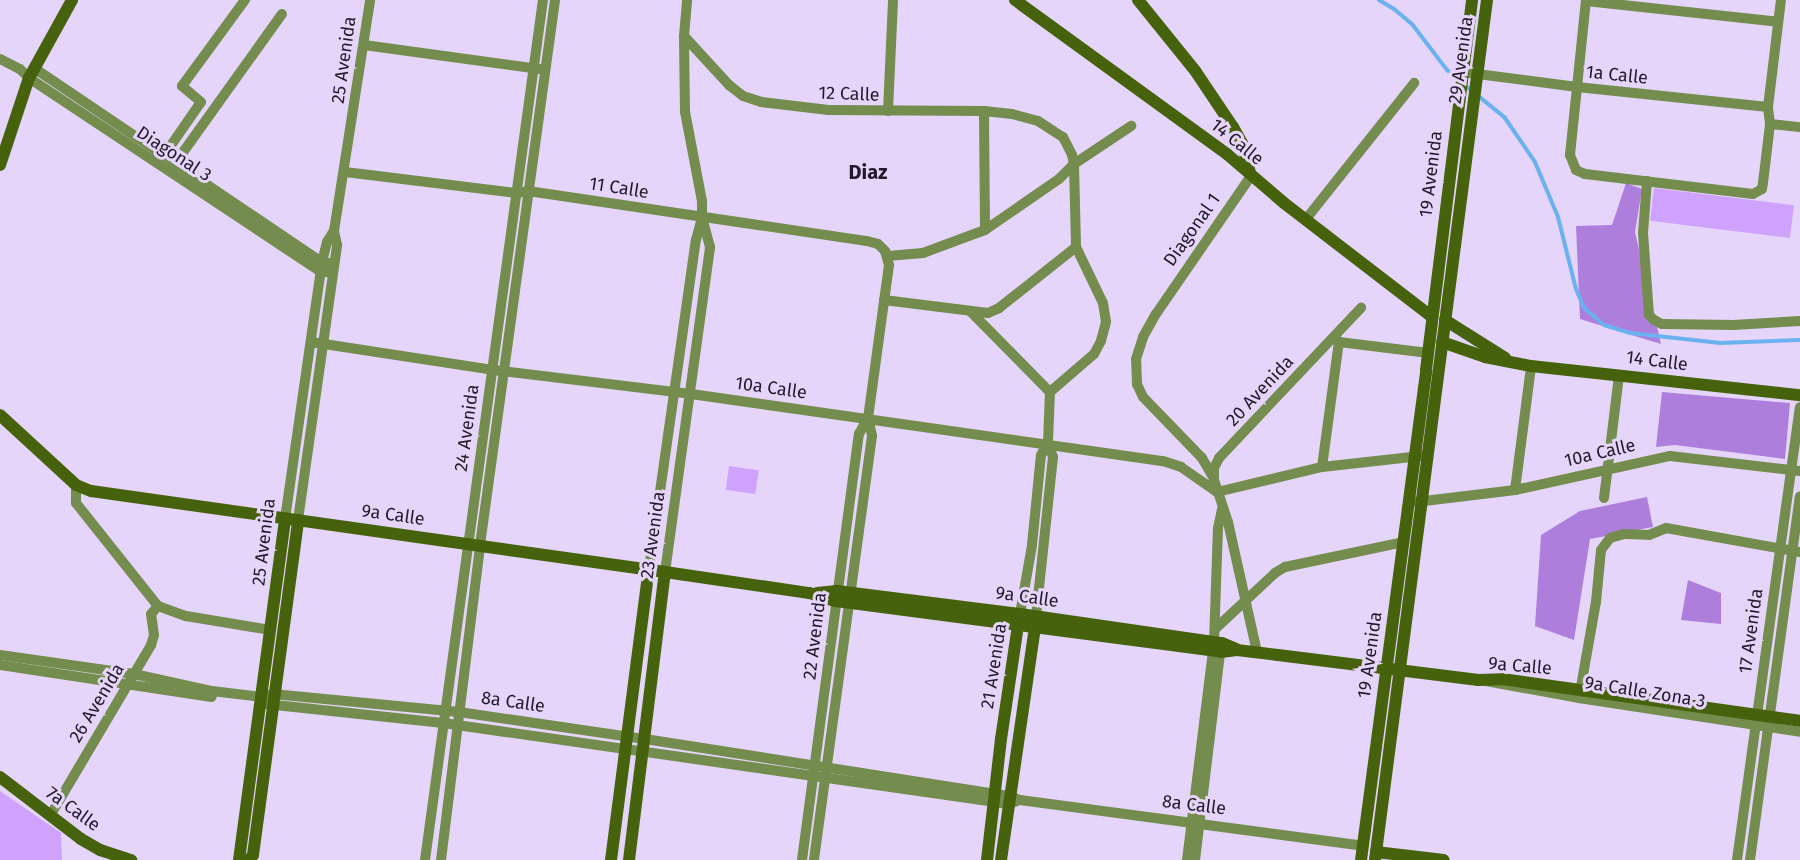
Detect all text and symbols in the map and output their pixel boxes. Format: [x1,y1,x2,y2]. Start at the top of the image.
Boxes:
street label: 25 Avenida [327,15,361,105]
street label: 29 Avenida [1444,15,1478,105]
street label: 1a Calle [1585,61,1649,89]
street label: 12 Calle [818,82,880,106]
street label: 14 Calle [1206,114,1268,170]
street label: Diagonal 3 [132,122,216,186]
street label: 19 Avenida [1415,129,1447,219]
district label: Diaz [849,160,887,184]
street label: 11 Calle [588,173,650,203]
street label: Diagonal 1 [1159,189,1225,271]
street label: 14 Calle [1625,347,1689,375]
street label: 20 Avenida [1222,351,1298,431]
street label: 10a Calle [734,372,808,404]
street label: 24 Avenida [450,383,484,473]
street label: 10a Calle [1562,434,1638,472]
street label: 23 Avenida [636,490,670,580]
street label: 25 Avenida [248,497,280,587]
street label: 9a Calle [360,500,426,530]
street label: 9a Calle [994,582,1060,612]
street label: 17 Avenida [1734,587,1768,675]
street label: 22 Avenida [799,591,831,681]
street label: 19 Avenida [1353,610,1387,700]
street label: 21 Avenida [977,622,1011,710]
street label: 9a Calle [1487,652,1553,680]
street label: 26 Avenida [65,660,129,746]
street label: 9a Calle Zona 3 [1583,672,1707,712]
street label: 8a Calle [480,687,546,717]
street label: 7a Calle [42,782,104,836]
street label: 8a Calle [1161,790,1227,820]

